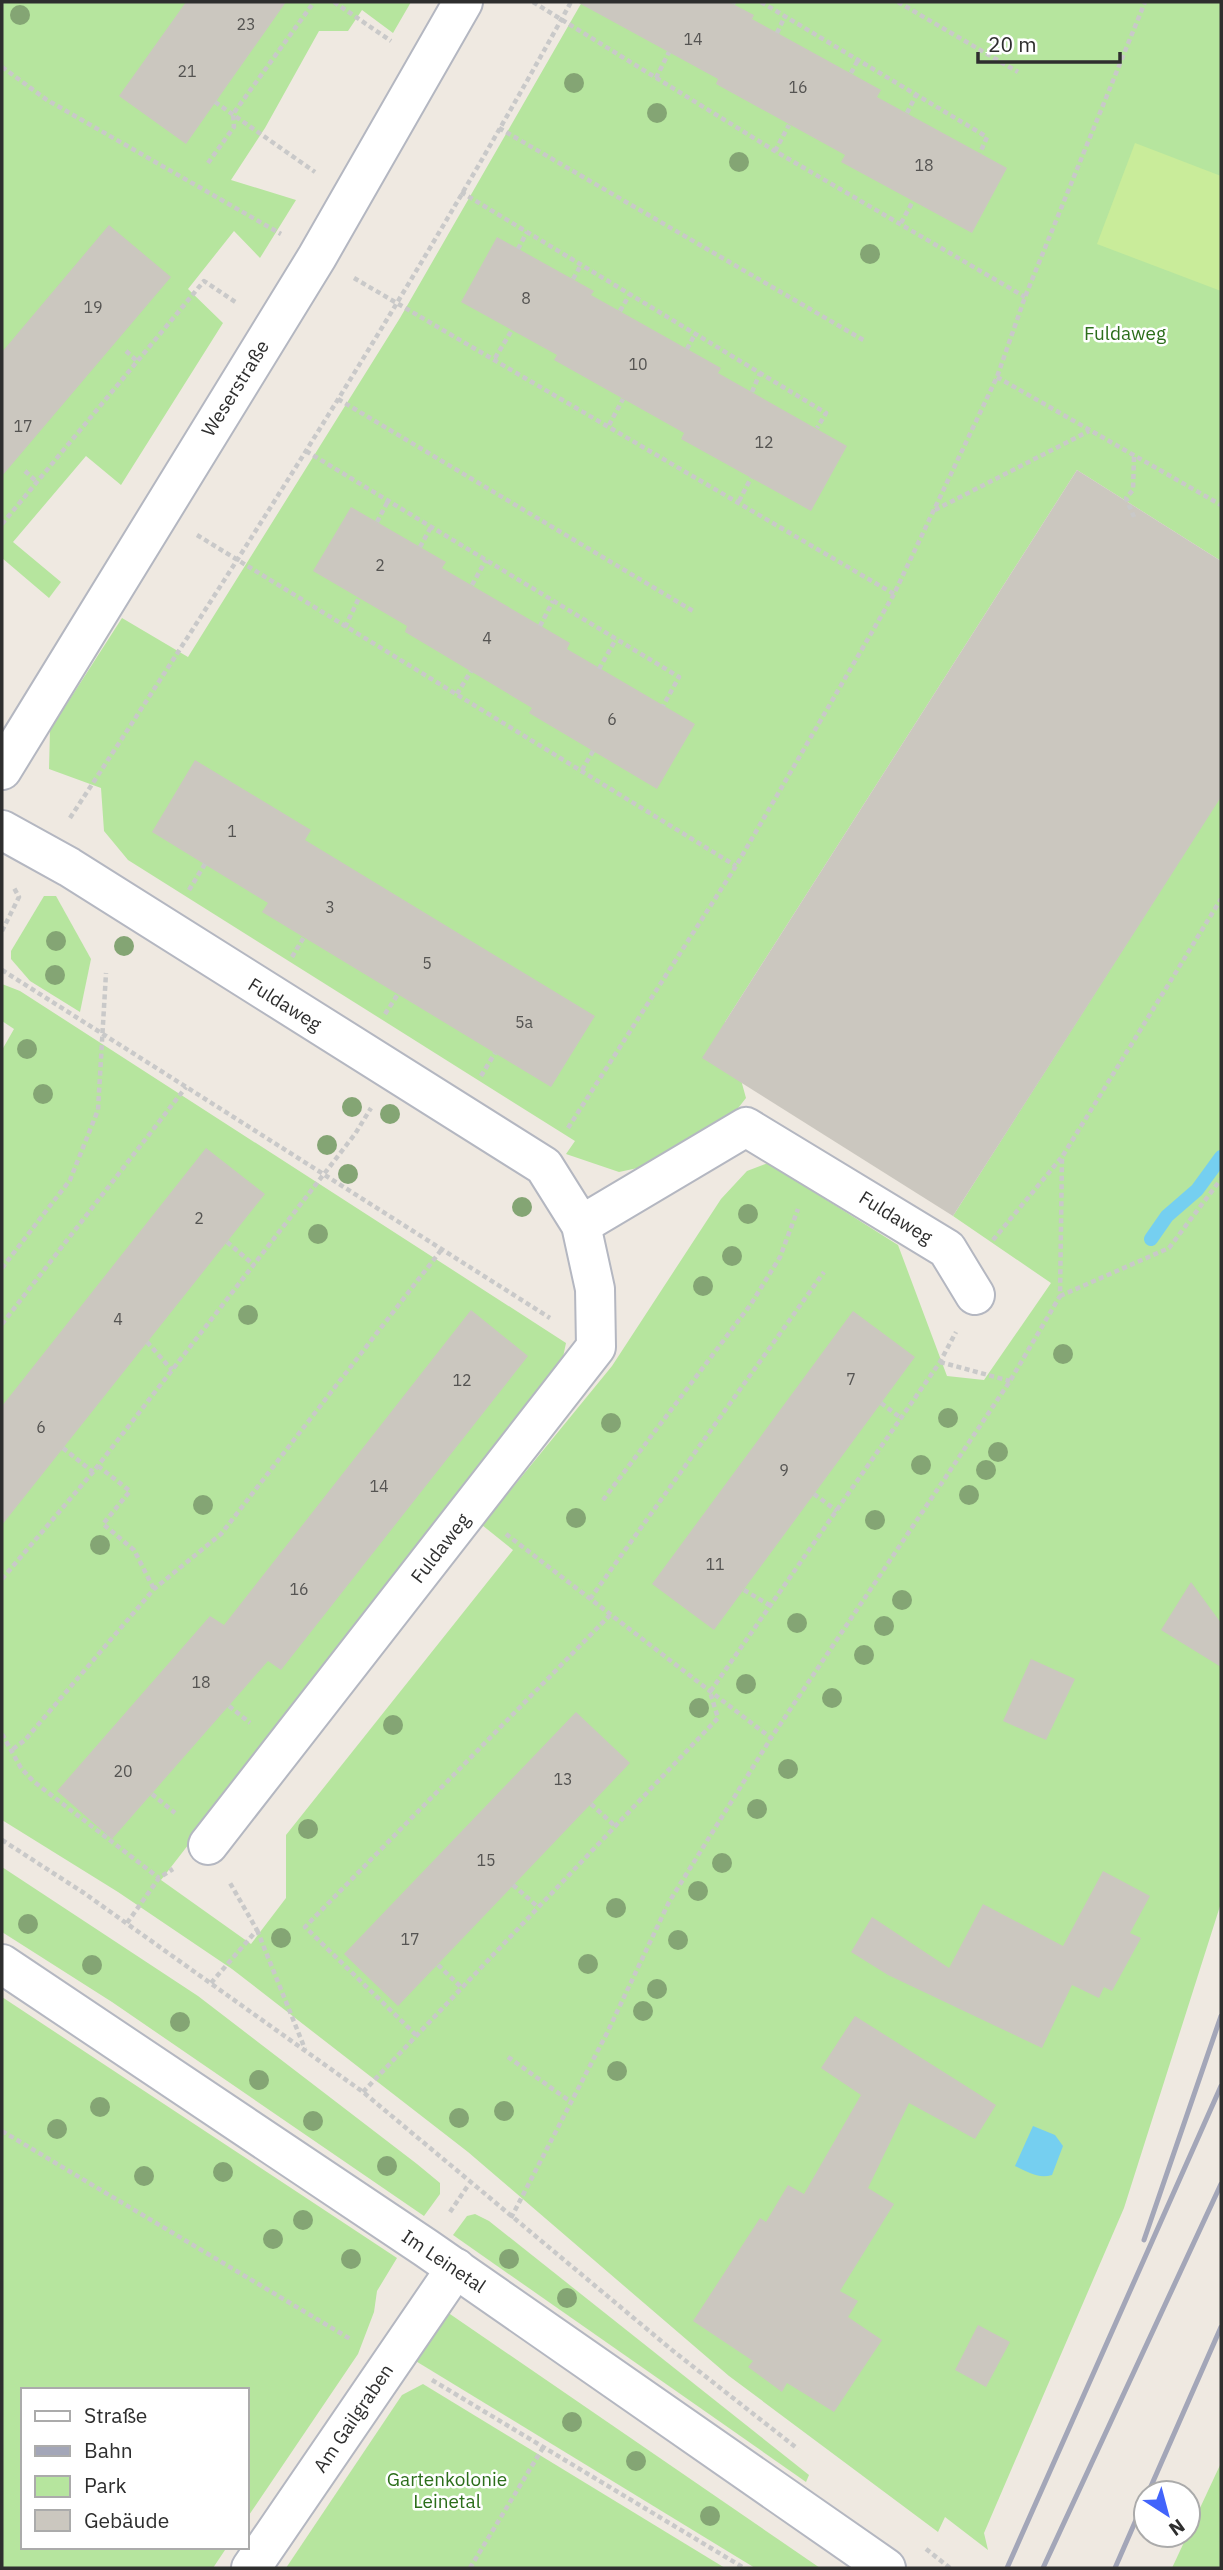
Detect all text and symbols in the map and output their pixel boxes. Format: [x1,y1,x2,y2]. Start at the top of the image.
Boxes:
house number: 23 [236,14,256,34]
scale bar [978,21,1120,65]
house number: 14 [683,29,703,49]
text: 20 m [988,30,1037,58]
house number: 21 [177,61,197,81]
house number: 16 [788,77,808,97]
house number: 18 [914,155,934,175]
house number: 8 [521,288,531,308]
house number: 19 [83,297,103,317]
park label: Fuldaweg [1084,321,1166,345]
street label: Weserstraße [196,335,274,441]
house number: 10 [628,354,648,374]
house number: 17 [13,416,33,436]
house number: 12 [754,432,774,452]
house number: 2 [375,555,385,575]
house number: 4 [482,628,492,648]
house number: 6 [607,709,617,729]
house number: 1 [227,821,237,841]
house number: 3 [325,897,335,917]
house number: 5 [422,953,432,973]
street label: Fuldaweg [244,972,326,1036]
house number: 5a [515,1012,534,1032]
street label: Fuldaweg [855,1185,937,1249]
house number: 2 [194,1208,204,1228]
house number: 4 [113,1309,123,1329]
house number: 7 [846,1369,856,1389]
house number: 12 [452,1370,472,1390]
house number: 6 [36,1417,46,1437]
house number: 9 [779,1460,789,1480]
house number: 14 [369,1476,389,1496]
street label: Fuldaweg [405,1508,475,1588]
house number: 11 [705,1554,725,1574]
house number: 16 [289,1579,309,1599]
house number: 18 [191,1672,211,1692]
house number: 20 [113,1761,133,1781]
house number: 13 [553,1769,573,1789]
house number: 15 [476,1850,496,1870]
house number: 17 [400,1929,420,1949]
street label: Im Leinetal [397,2224,491,2298]
street label: Am Gailgraben [308,2359,398,2477]
legend [21,2388,248,2549]
text: Straße [84,2401,147,2429]
text: Bahn [84,2436,133,2464]
park label: Gartenkolonie Leinetal [387,2467,507,2513]
text: Park [84,2471,127,2499]
north arrow [1132,2479,1202,2549]
text: Gebäude [84,2506,169,2534]
text: N [1164,2514,1190,2542]

